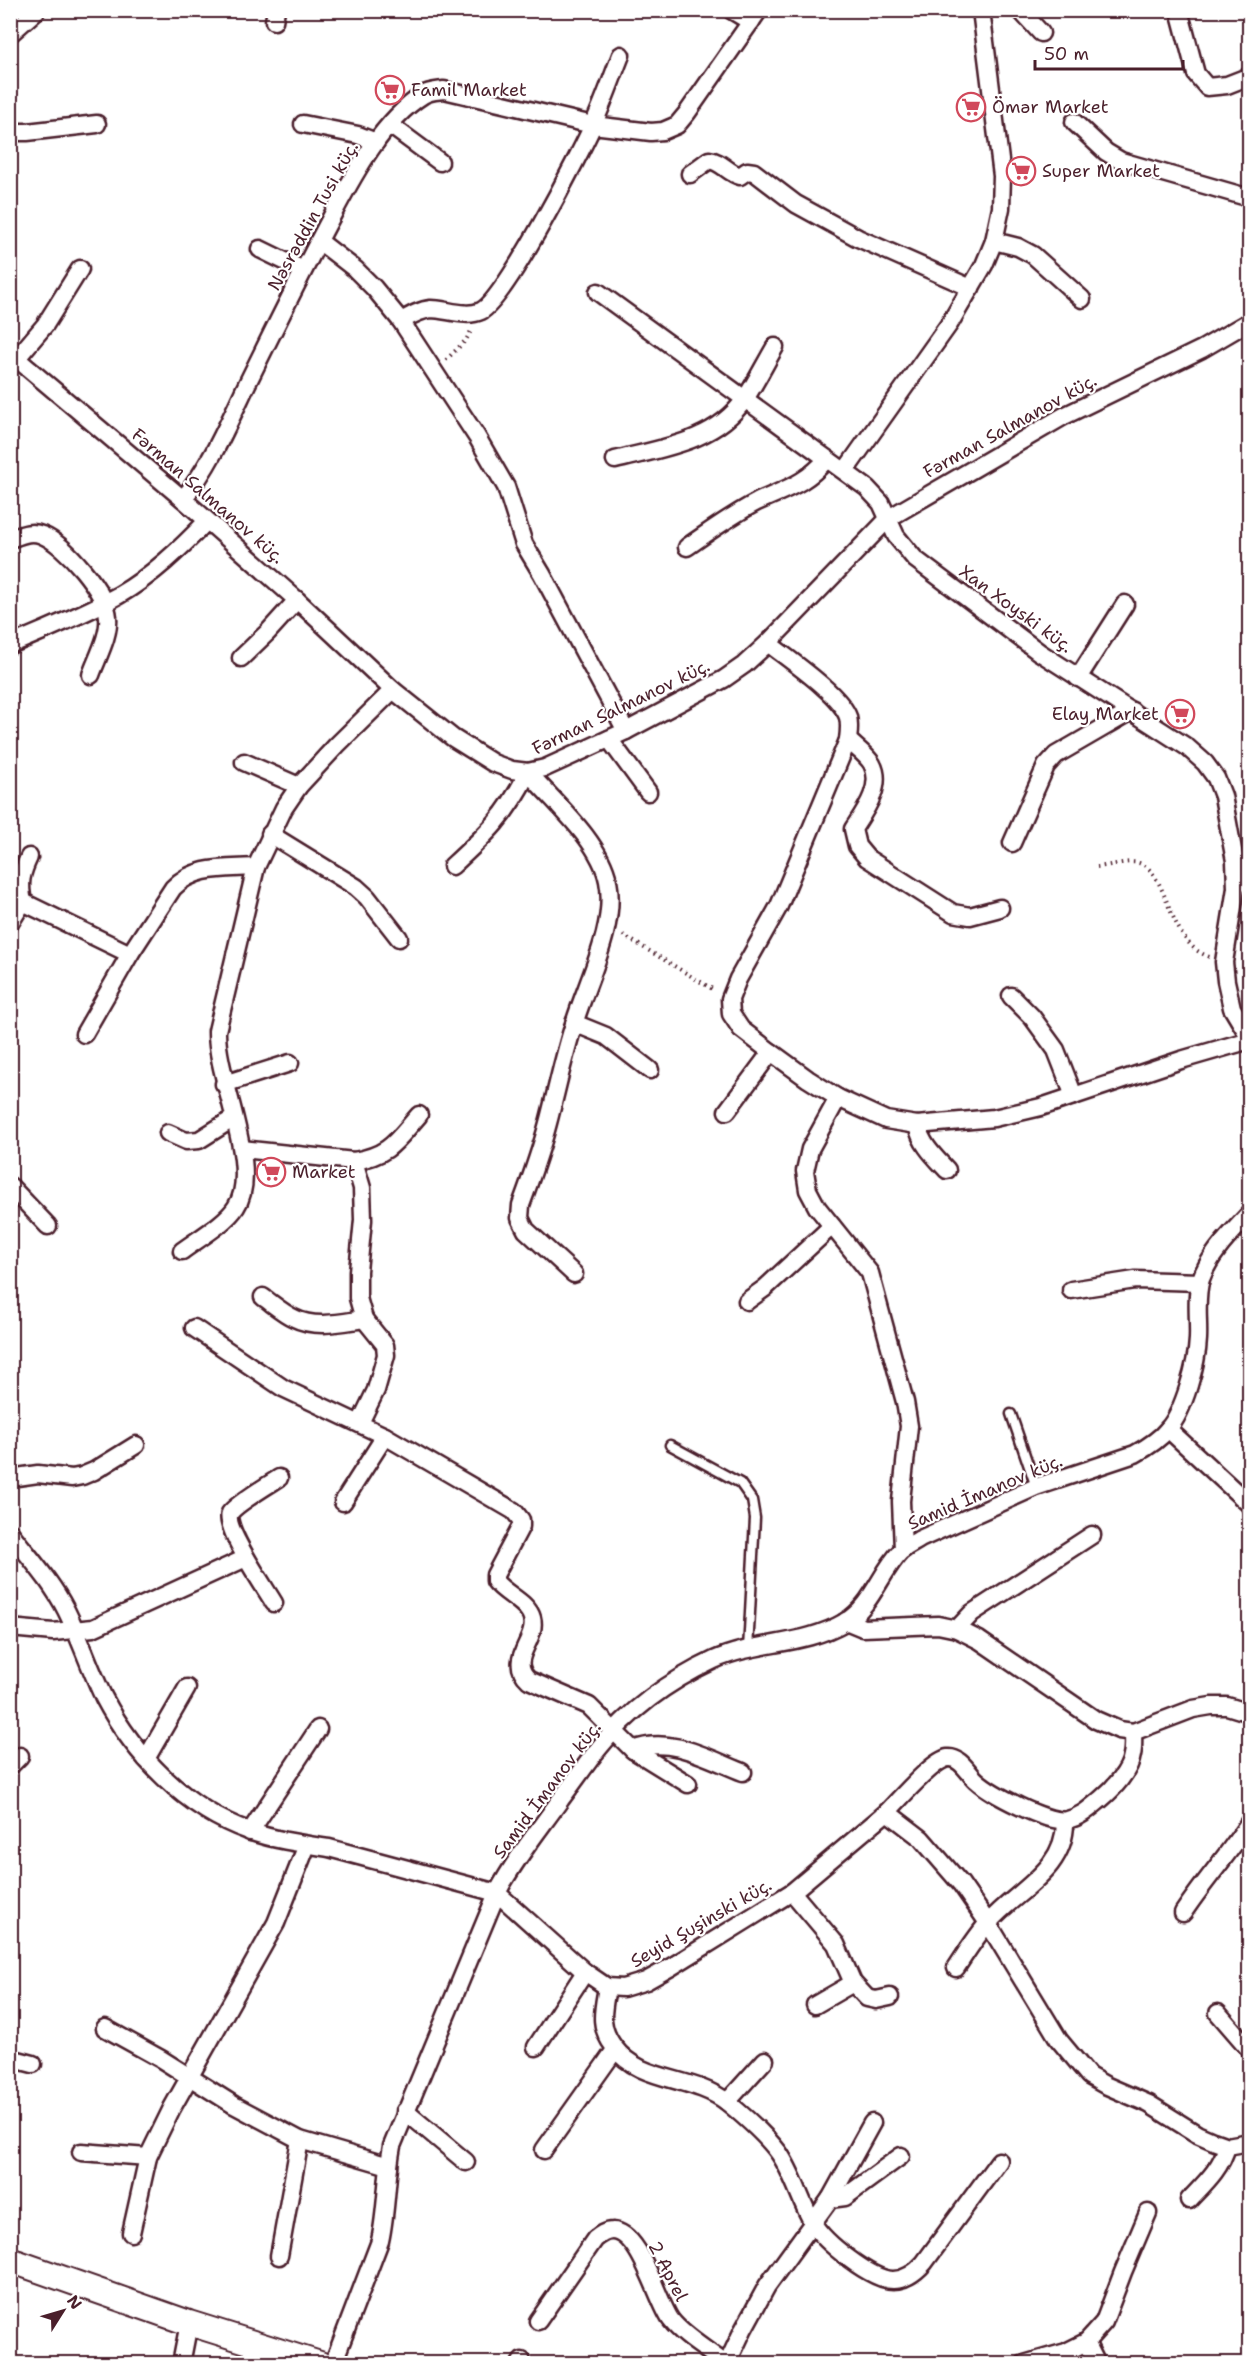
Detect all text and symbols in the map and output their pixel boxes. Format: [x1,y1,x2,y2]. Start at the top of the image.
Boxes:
scale bar [1035,33,1184,71]
text: 50 m [1044,42,1089,66]
supermarket icon: Famil Market [374,74,406,106]
place label: Famil Market [411,78,527,102]
supermarket icon: Ömər Market [955,91,987,123]
place label: Ömər Market [992,95,1109,119]
street label: Nəsrəddin Tusi küç. [262,137,364,295]
supermarket icon: Super Market [1005,155,1037,187]
place label: Super Market [1042,159,1160,183]
street label: Fərman Salmanov küç. [919,368,1101,484]
street label: Fərman Salmanov küç. [127,423,289,569]
street label: Xan Xoyski küç. [954,560,1078,658]
street label: Fərman Salmanov küç. [528,653,714,761]
supermarket icon: Elay Market [1164,698,1196,730]
place label: Elay Market [1052,702,1159,726]
supermarket icon: Market [255,1156,287,1188]
place label: Market [292,1160,356,1184]
street label: Samid İmanov küç. [904,1449,1066,1535]
street label: Samid İmanov küç. [487,1717,607,1863]
street label: Seyid Şuşinski küç. [626,1873,776,1973]
street label: 2 Aprel [643,2237,694,2306]
north arrow [33,2281,93,2341]
text: N [62,2291,87,2314]

